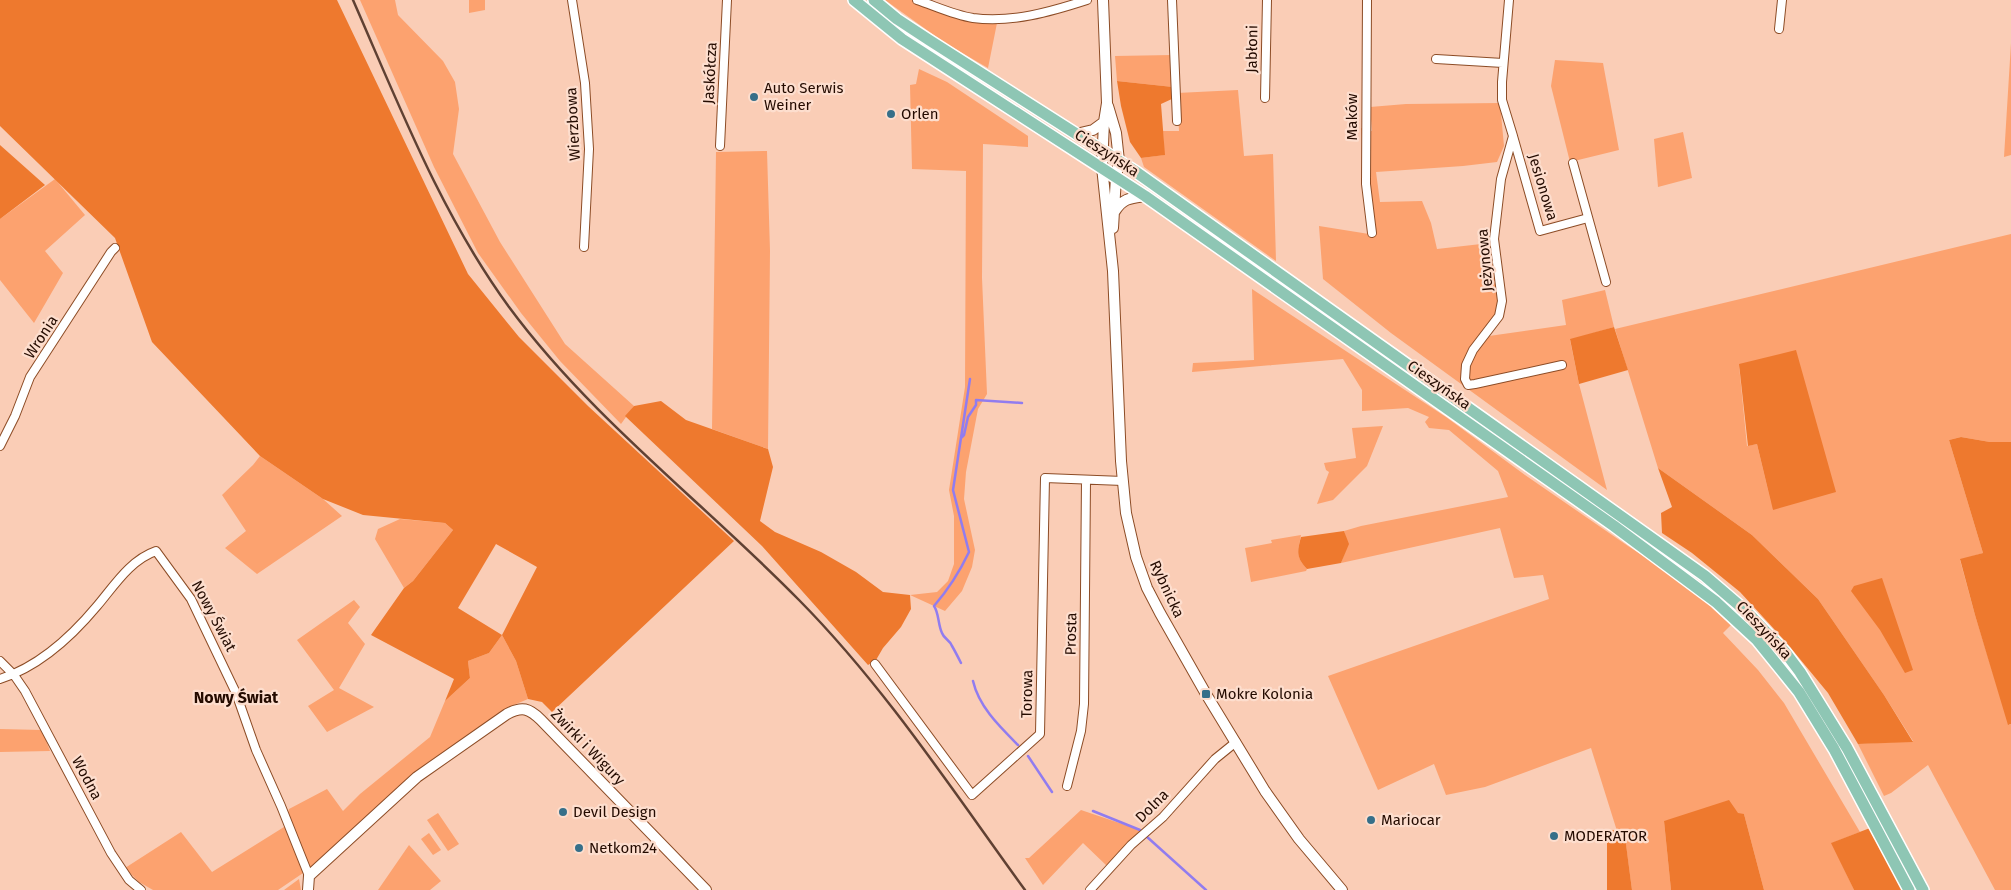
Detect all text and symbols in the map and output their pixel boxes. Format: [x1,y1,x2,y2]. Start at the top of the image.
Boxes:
street label: Jabłoni [1243,25,1261,73]
street label: Jaskółcza [699,42,721,104]
place label: Auto Serwis Weiner [764,79,843,114]
street label: Wierzbowa [562,87,584,161]
marker: Auto Serwis Weiner [748,91,760,103]
street label: Maków [1343,93,1361,140]
place label: Orlen [901,105,938,123]
marker: Orlen [885,108,897,120]
street label: Cieszyńska [1071,126,1143,180]
street label: Jesionowa [1524,151,1562,223]
street label: Jeżynowa [1473,228,1497,292]
street label: Wronia [20,312,62,362]
street label: Cieszyńska [1404,357,1474,413]
street label: Rybnicka [1146,557,1188,621]
street label: Nowy Świat [188,577,240,655]
street label: Cieszyńska [1732,597,1796,663]
street label: Prosta [1062,612,1080,656]
street label: Torowa [1018,670,1036,718]
place label: Mokre Kolonia [1216,685,1313,703]
district label: Nowy Świat [194,687,279,707]
marker: Mokre Kolonia [1200,688,1212,700]
street label: Żwirki i Wigury [547,705,629,789]
street label: Wodna [68,753,106,803]
street label: Dolna [1132,786,1172,826]
place label: Devil Design [573,803,656,821]
marker: Devil Design [557,806,569,818]
place label: Mariocar [1381,811,1441,829]
marker: Mariocar [1365,814,1377,826]
place label: MODERATOR [1564,827,1647,845]
marker: MODERATOR [1548,830,1560,842]
place label: Netkom24 [589,839,657,857]
marker: Netkom24 [573,842,585,854]

